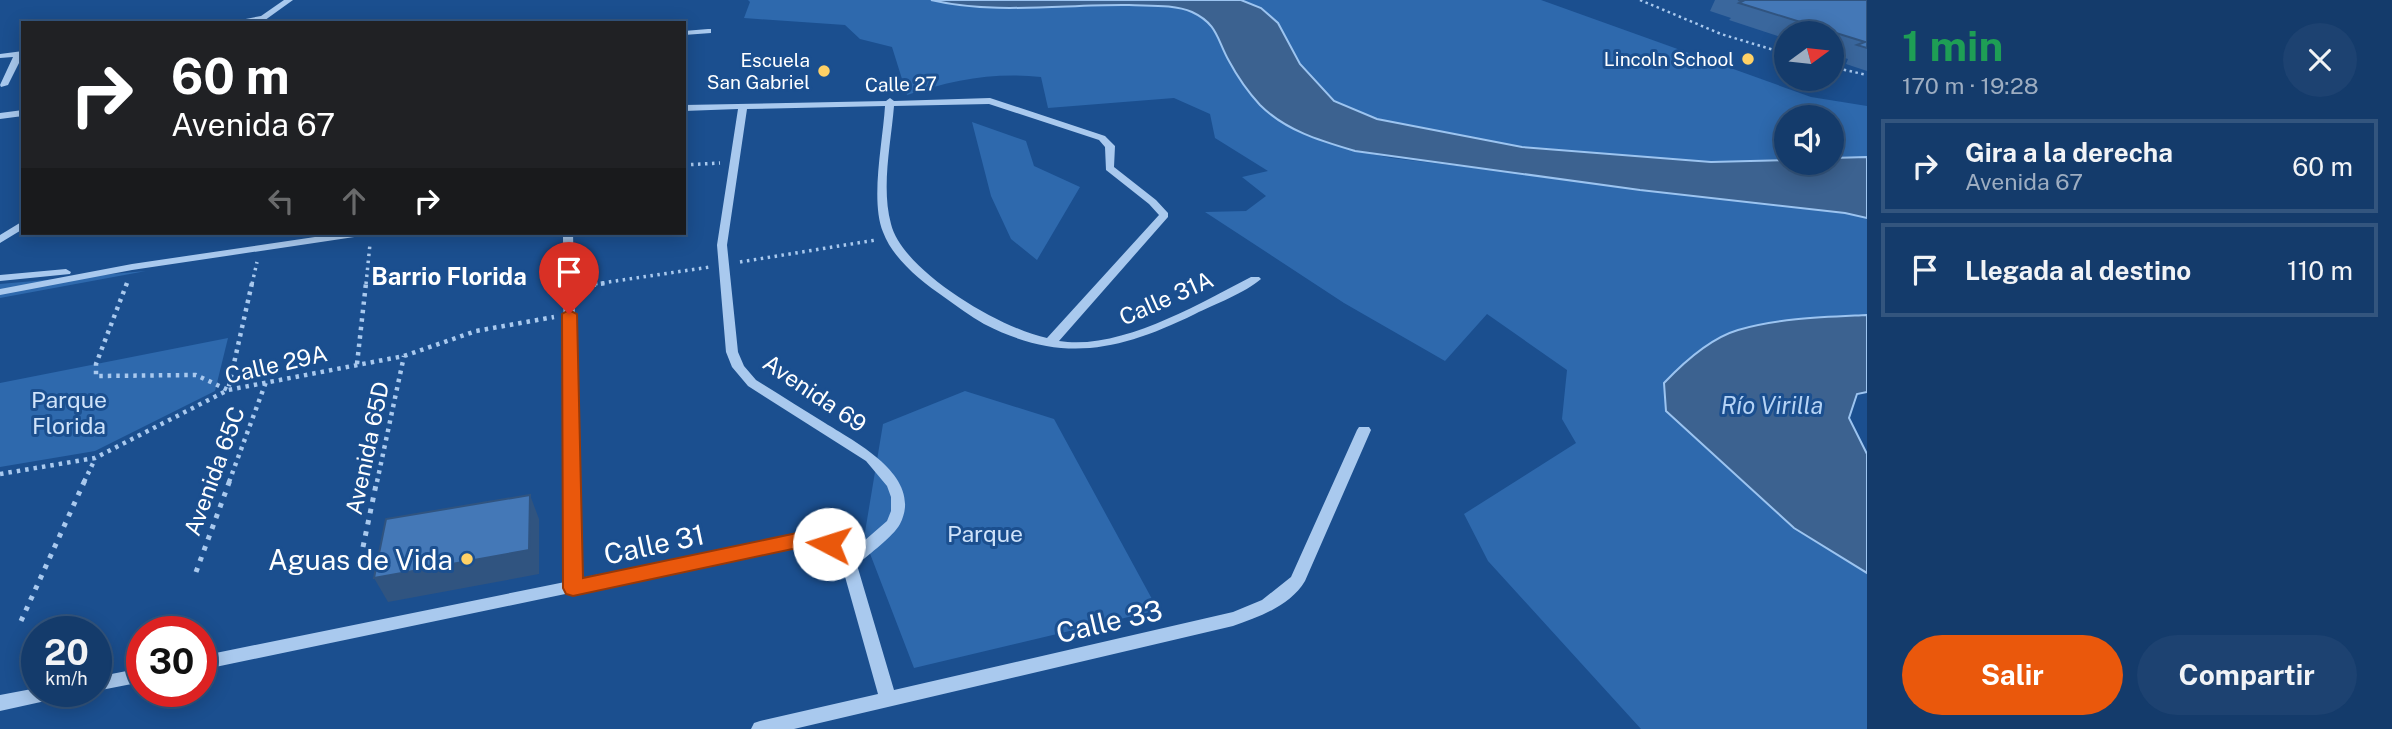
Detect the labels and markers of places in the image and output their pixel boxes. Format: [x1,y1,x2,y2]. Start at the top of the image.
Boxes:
place label: Lincoln School [1604,48,1734,70]
place label: Escuela San Gabriel [707,49,810,93]
marker: Lincoln School [1740,51,1756,67]
marker: Escuela San Gabriel [816,63,832,79]
pin [539,242,599,314]
place label: Aguas de Vida [268,543,453,576]
marker: Aguas de Vida [459,551,475,567]

